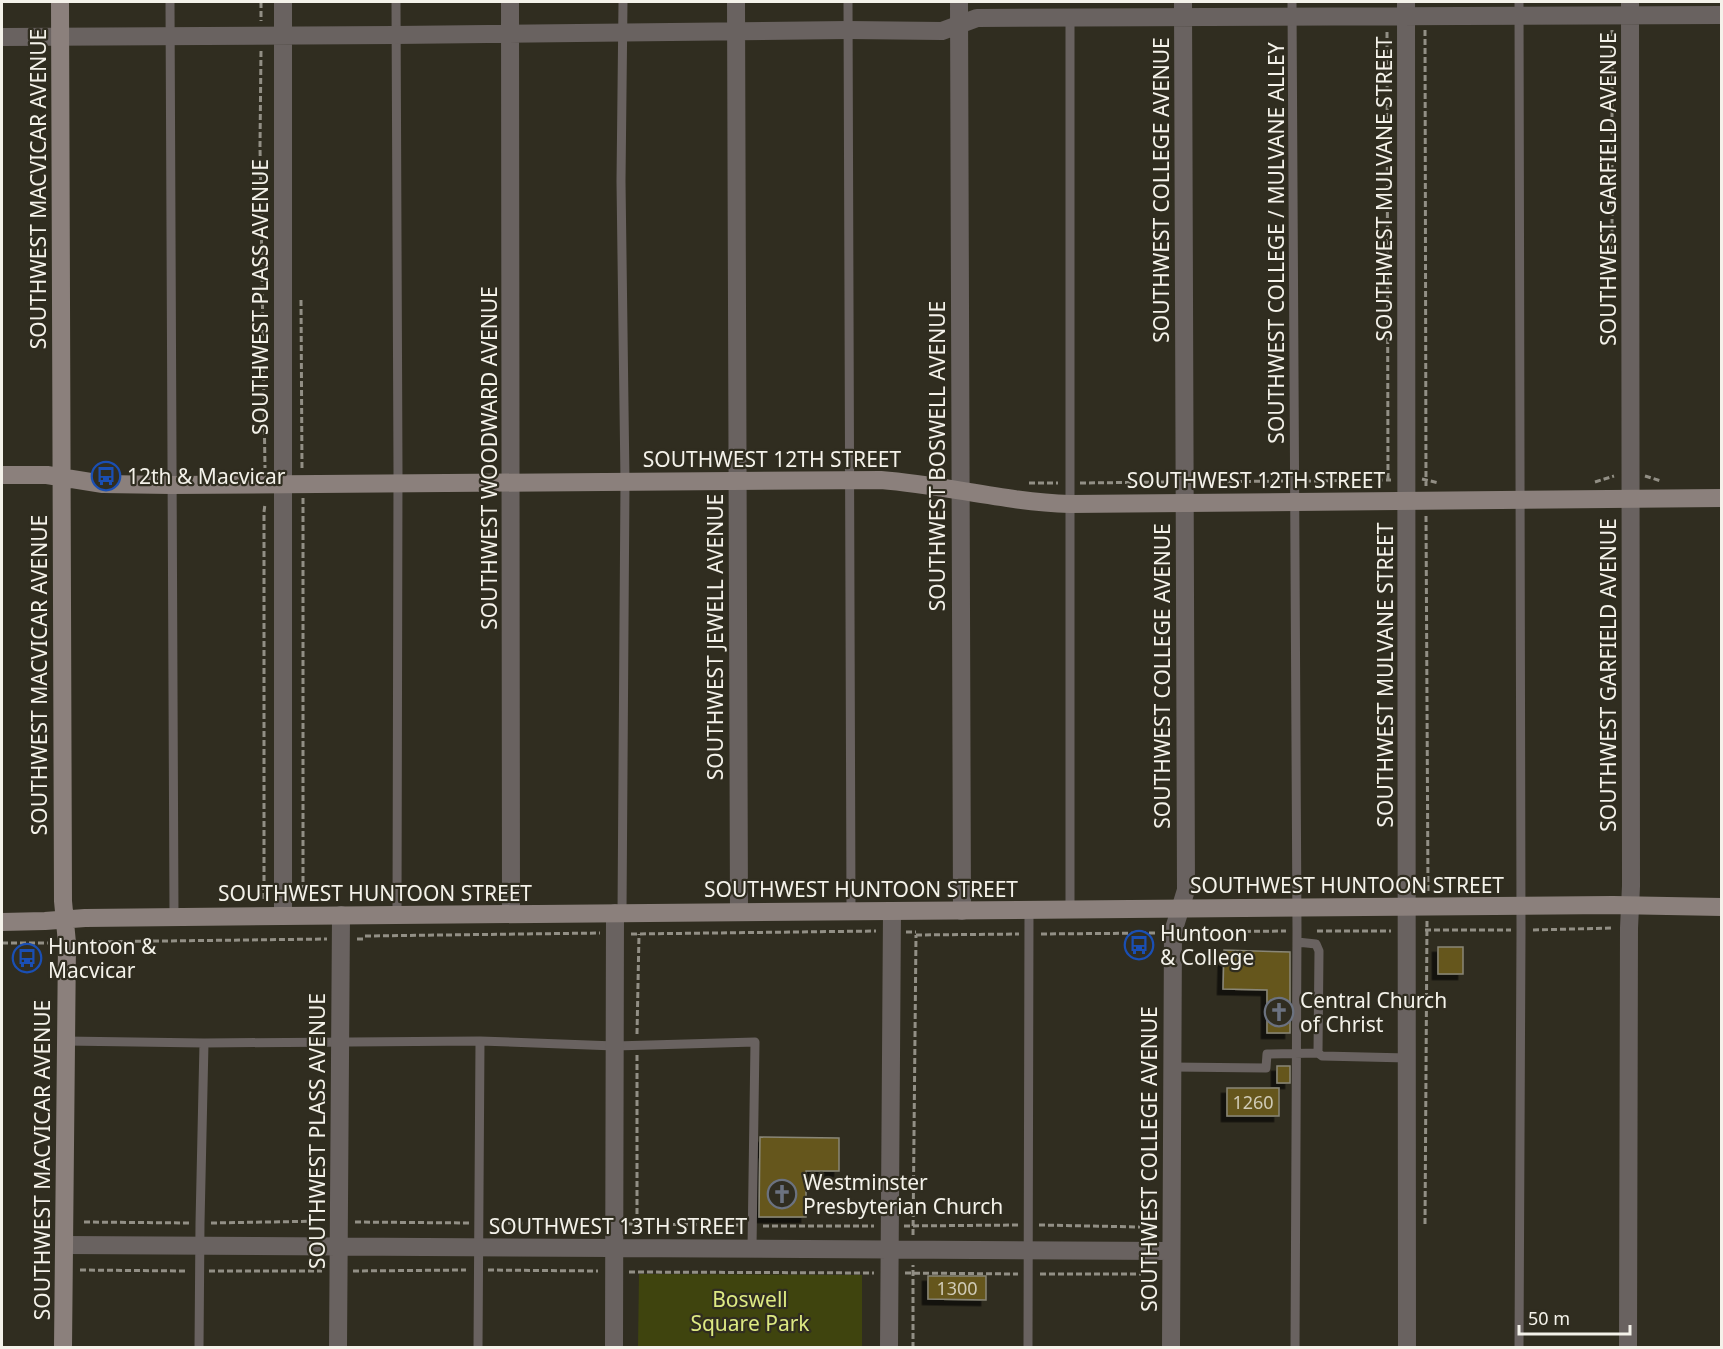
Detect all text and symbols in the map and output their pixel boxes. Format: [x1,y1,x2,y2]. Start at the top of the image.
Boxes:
street label: SOUTHWEST MACVICAR AVENUE [24,29,52,349]
street label: SOUTHWEST GARFIELD AVENUE [1594,32,1622,346]
street label: SOUTHWEST MULVANE STREET [1370,36,1398,341]
street label: SOUTHWEST COLLEGE AVENUE [1147,37,1175,343]
street label: SOUTHWEST COLLEGE / MULVANE ALLEY [1262,42,1290,444]
street label: SOUTHWEST PLASS AVENUE [246,159,274,435]
street label: SOUTHWEST WOODWARD AVENUE [475,286,503,630]
street label: SOUTHWEST BOSWELL AVENUE [923,301,951,611]
street label: SOUTHWEST 12TH STREET [643,445,902,473]
bus stop icon: 12th & Macvicar [90,460,122,492]
place label: 12th & Macvicar [127,462,286,490]
street label: SOUTHWEST 12TH STREET [1127,466,1386,494]
street label: SOUTHWEST JEWELL AVENUE [701,494,729,780]
street label: SOUTHWEST MACVICAR AVENUE [25,515,53,835]
street label: SOUTHWEST GARFIELD AVENUE [1594,518,1622,832]
street label: SOUTHWEST MULVANE STREET [1371,522,1399,827]
street label: SOUTHWEST COLLEGE AVENUE [1148,523,1176,829]
street label: SOUTHWEST HUNTOON STREET [1190,871,1504,899]
street label: SOUTHWEST HUNTOON STREET [704,875,1018,903]
street label: SOUTHWEST HUNTOON STREET [218,879,532,907]
place label: Huntoon & College [1160,919,1254,971]
bus stop icon: Huntoon & College [1123,929,1155,961]
place label: Huntoon & Macvicar [48,932,157,984]
bus stop icon: Huntoon & Macvicar [11,942,43,974]
place label: Central Church of Christ [1300,986,1447,1038]
street label: SOUTHWEST PLASS AVENUE [303,993,331,1269]
church icon: Central Church of Christ [1263,996,1295,1028]
street label: SOUTHWEST MACVICAR AVENUE [28,1000,56,1320]
street label: SOUTHWEST COLLEGE AVENUE [1135,1006,1163,1312]
house number: 1260 [1232,1090,1274,1114]
place label: Westminster Presbyterian Church [803,1168,1003,1220]
church icon: Westminster Presbyterian Church [766,1178,798,1210]
street label: SOUTHWEST 13TH STREET [489,1212,748,1240]
house number: 1300 [936,1276,978,1300]
park label: Boswell Square Park [690,1285,810,1337]
scale bar [1519,1298,1630,1336]
text: 50 m [1528,1306,1570,1330]

